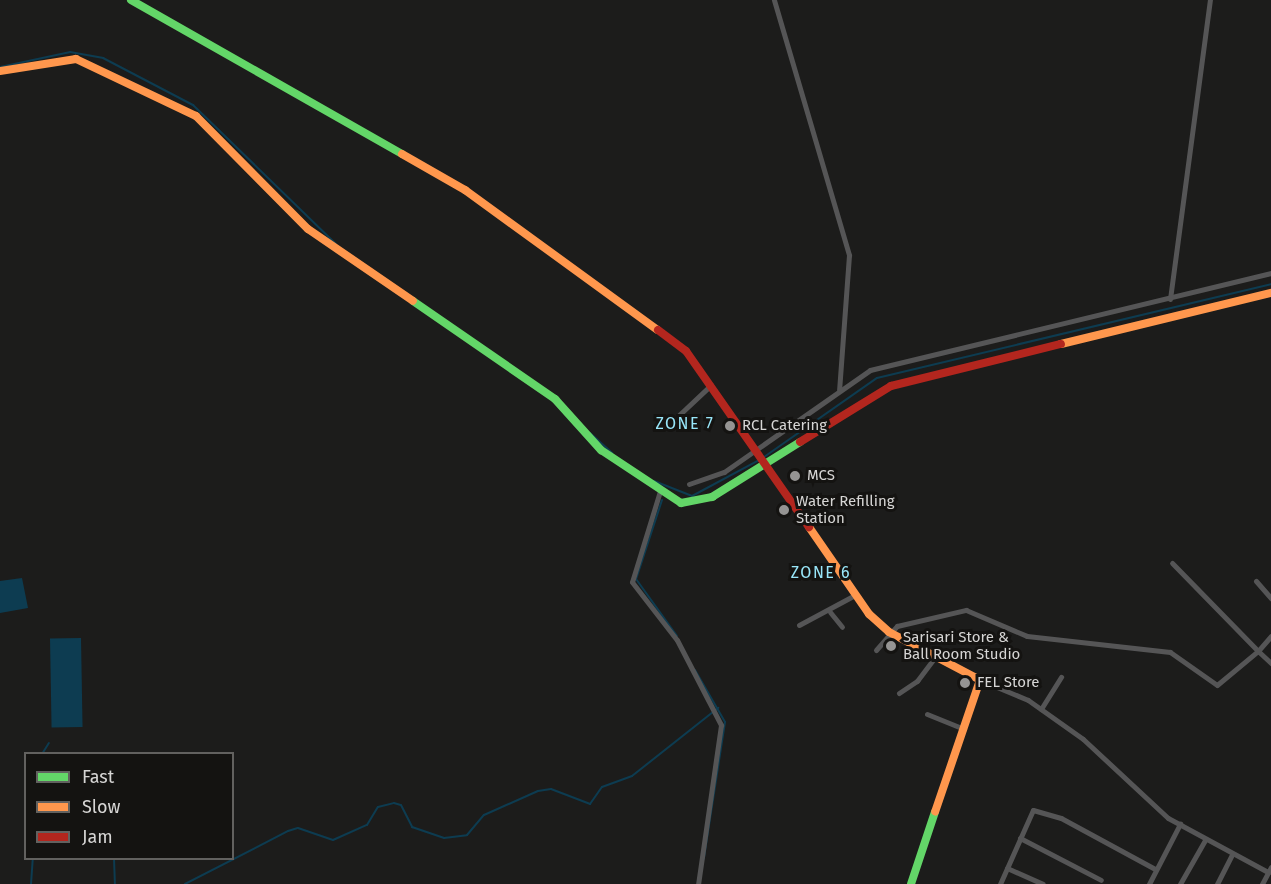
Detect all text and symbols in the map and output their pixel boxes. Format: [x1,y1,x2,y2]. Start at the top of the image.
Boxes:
district label: ZONE 7 [656,414,714,434]
place label: RCL Catering [742,417,827,435]
marker: RCL Catering [723,419,737,433]
place label: MCS [807,467,835,485]
marker: MCS [788,469,802,483]
place label: Water Refilling Station [796,492,894,527]
marker: Water Refilling Station [777,503,791,517]
district label: ZONE 6 [791,563,851,583]
place label: Sarisari Store & Ball Room Studio [903,628,1020,663]
marker: Sarisari Store & Ball Room Studio [884,639,898,653]
place label: FEL Store [977,674,1039,692]
marker: FEL Store [958,676,972,690]
legend [24,752,234,860]
text: Fast [82,766,114,788]
text: Slow [82,796,120,818]
text: Jam [82,826,113,848]

